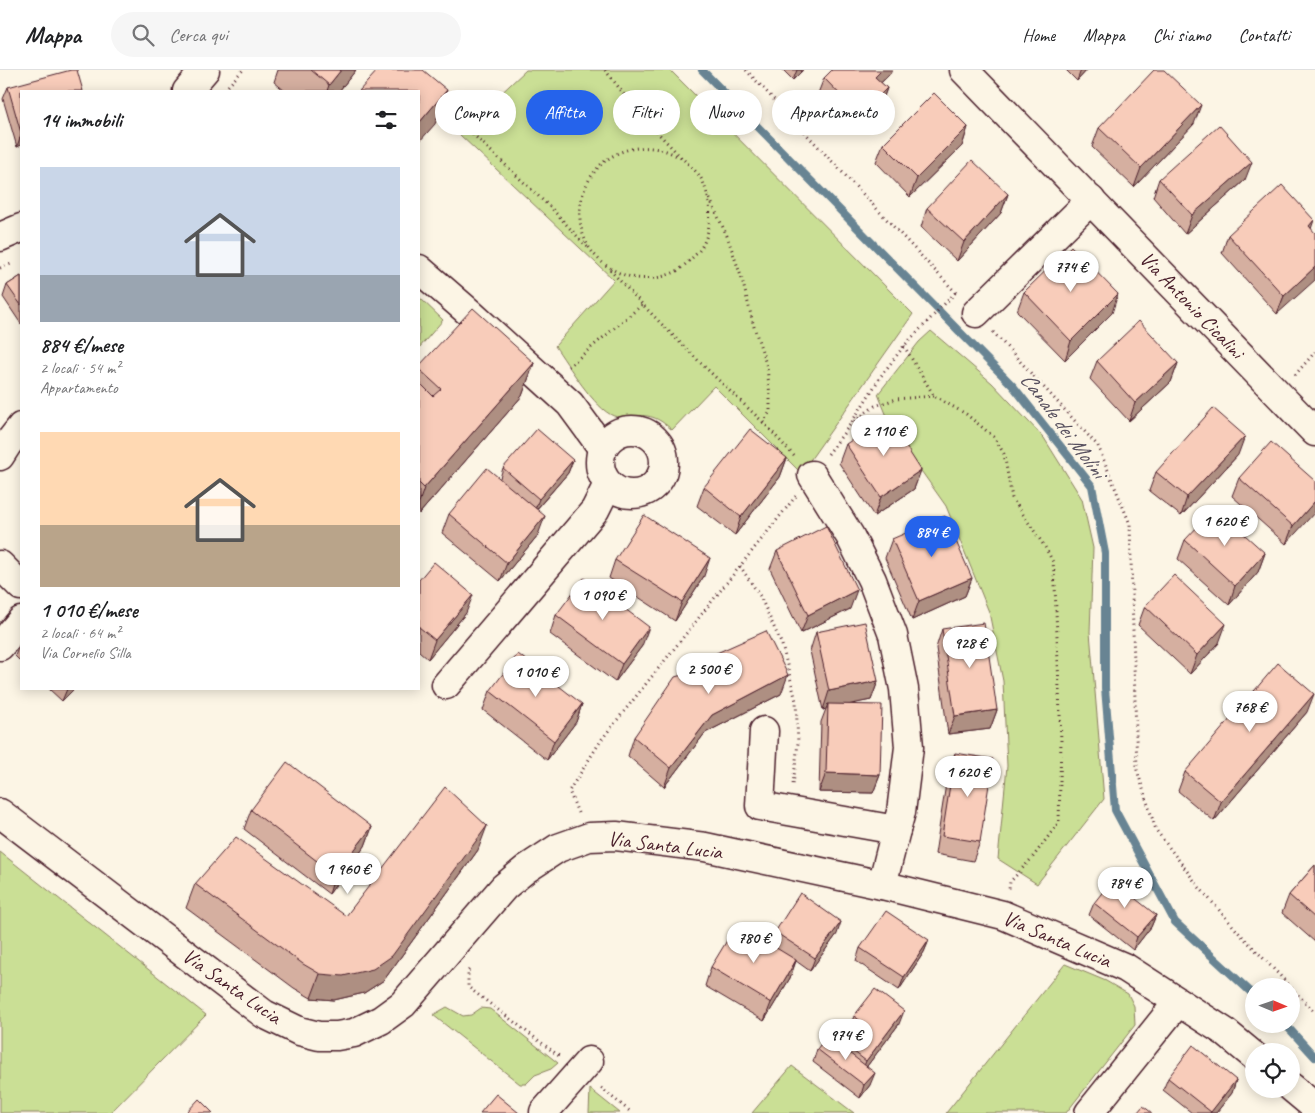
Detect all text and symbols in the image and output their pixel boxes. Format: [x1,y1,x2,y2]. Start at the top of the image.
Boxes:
search box [111,12,461,57]
text: Mappa [25,20,81,50]
icon: search [129,21,157,49]
text: Cerca qui [169,23,228,47]
text: Home [1023,24,1055,46]
text: Mappa [1083,24,1125,46]
text: Chi siamo [1153,24,1211,46]
text: Contatti [1239,24,1290,46]
chip: Compra [435,90,516,135]
chip: Affitta [526,90,603,135]
chip: Filtri [613,90,680,135]
chip: Nuovo [690,90,762,135]
chip: Appartamento [772,90,895,135]
icon: filters [372,106,400,134]
text: 14 immobili [40,107,122,133]
icon: home [175,200,265,290]
street label: Via Antonio Cicalini [1134,246,1252,366]
pin: 774 € [1036,250,1106,293]
text: 774 € [1055,257,1087,277]
text: 884 €/mese [40,332,123,358]
text: 2 locali · 54 m² [40,358,120,378]
water label: Canale dei Molini [1014,366,1115,487]
text: Appartamento [40,378,118,398]
pin: 2 110 € [838,414,930,457]
text: 2 110 € [862,421,906,441]
icon: home [175,465,265,555]
pin: 1 620 € [1179,504,1271,547]
text: 1 620 € [1203,511,1247,531]
pin: 884 € [897,516,967,558]
text: 884 € [916,522,948,542]
pin: 1 090 € [557,578,649,621]
text: 1 090 € [581,585,625,605]
text: 1 010 €/mese [40,597,138,623]
text: 2 locali · 64 m² [40,623,120,643]
pin: 928 € [935,626,1005,669]
text: 928 € [954,633,986,653]
text: Via Cornelio Silla [40,643,131,663]
pin: 2 500 € [663,652,755,695]
pin: 1 010 € [490,656,582,698]
text: 2 500 € [687,659,731,679]
text: 1 010 € [514,662,558,682]
pin: 768 € [1215,690,1285,733]
text: 768 € [1234,697,1266,717]
pin: 1 620 € [922,756,1014,798]
text: 1 620 € [946,762,990,782]
street label: Via Santa Lucia [606,825,725,865]
pin: 1 960 € [302,852,394,895]
text: 1 960 € [326,859,370,879]
pin: 784 € [1090,866,1160,909]
text: 784 € [1109,873,1141,893]
street label: Via Santa Lucia [999,905,1117,974]
pin: 780 € [719,922,789,964]
text: 780 € [738,928,770,948]
street label: Via Santa Lucia [177,942,288,1031]
north arrow [1245,978,1300,1032]
map controls [1245,978,1300,1098]
pin: 974 € [811,1018,881,1061]
text: 974 € [830,1025,862,1045]
button: locate [1245,1043,1300,1098]

